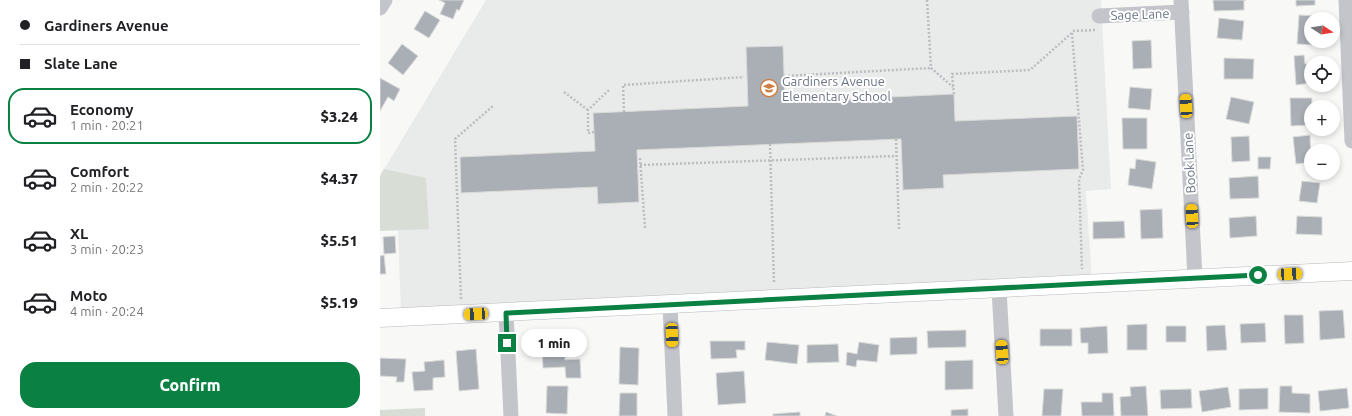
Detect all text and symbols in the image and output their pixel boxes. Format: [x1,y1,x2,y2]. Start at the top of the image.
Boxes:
street label: Sage Lane [1110,6,1170,22]
north arrow [1304,12,1340,48]
map controls [1304,12,1340,180]
text: Gardiners Avenue [44,17,169,34]
text: Slate Lane [44,55,118,72]
button: locate [1304,56,1340,92]
place label: Gardiners Avenue Elementary School [782,74,891,103]
school or university icon: Gardiners Avenue Elementary School [759,78,779,98]
car [1179,94,1193,118]
icon: car [22,98,58,134]
button: + [1304,100,1340,136]
text: Economy [70,101,134,118]
text: $3.24 [320,108,358,125]
text: 1 min · 20:21 [70,118,144,132]
street label: Book Lane [1180,132,1198,194]
button: − [1304,144,1340,180]
icon: car [22,160,58,196]
text: Comfort [70,163,129,180]
text: $4.37 [320,170,358,187]
text: 2 min · 20:22 [70,180,144,194]
car [1185,204,1199,228]
icon: car [22,222,58,258]
text: XL [70,225,88,242]
text: $5.51 [320,232,358,249]
text: 3 min · 20:23 [70,242,144,256]
route start [1249,266,1267,284]
car [1278,267,1302,281]
icon: car [22,284,58,320]
text: Moto [70,287,108,304]
text: $5.19 [320,294,358,311]
text: 4 min · 20:24 [70,304,144,318]
car [464,307,488,321]
car [666,323,678,347]
callout: 1 min [521,329,587,357]
route end [498,334,516,352]
text: 1 min [537,336,571,350]
car [995,340,1009,364]
button: Confirm [20,362,360,408]

